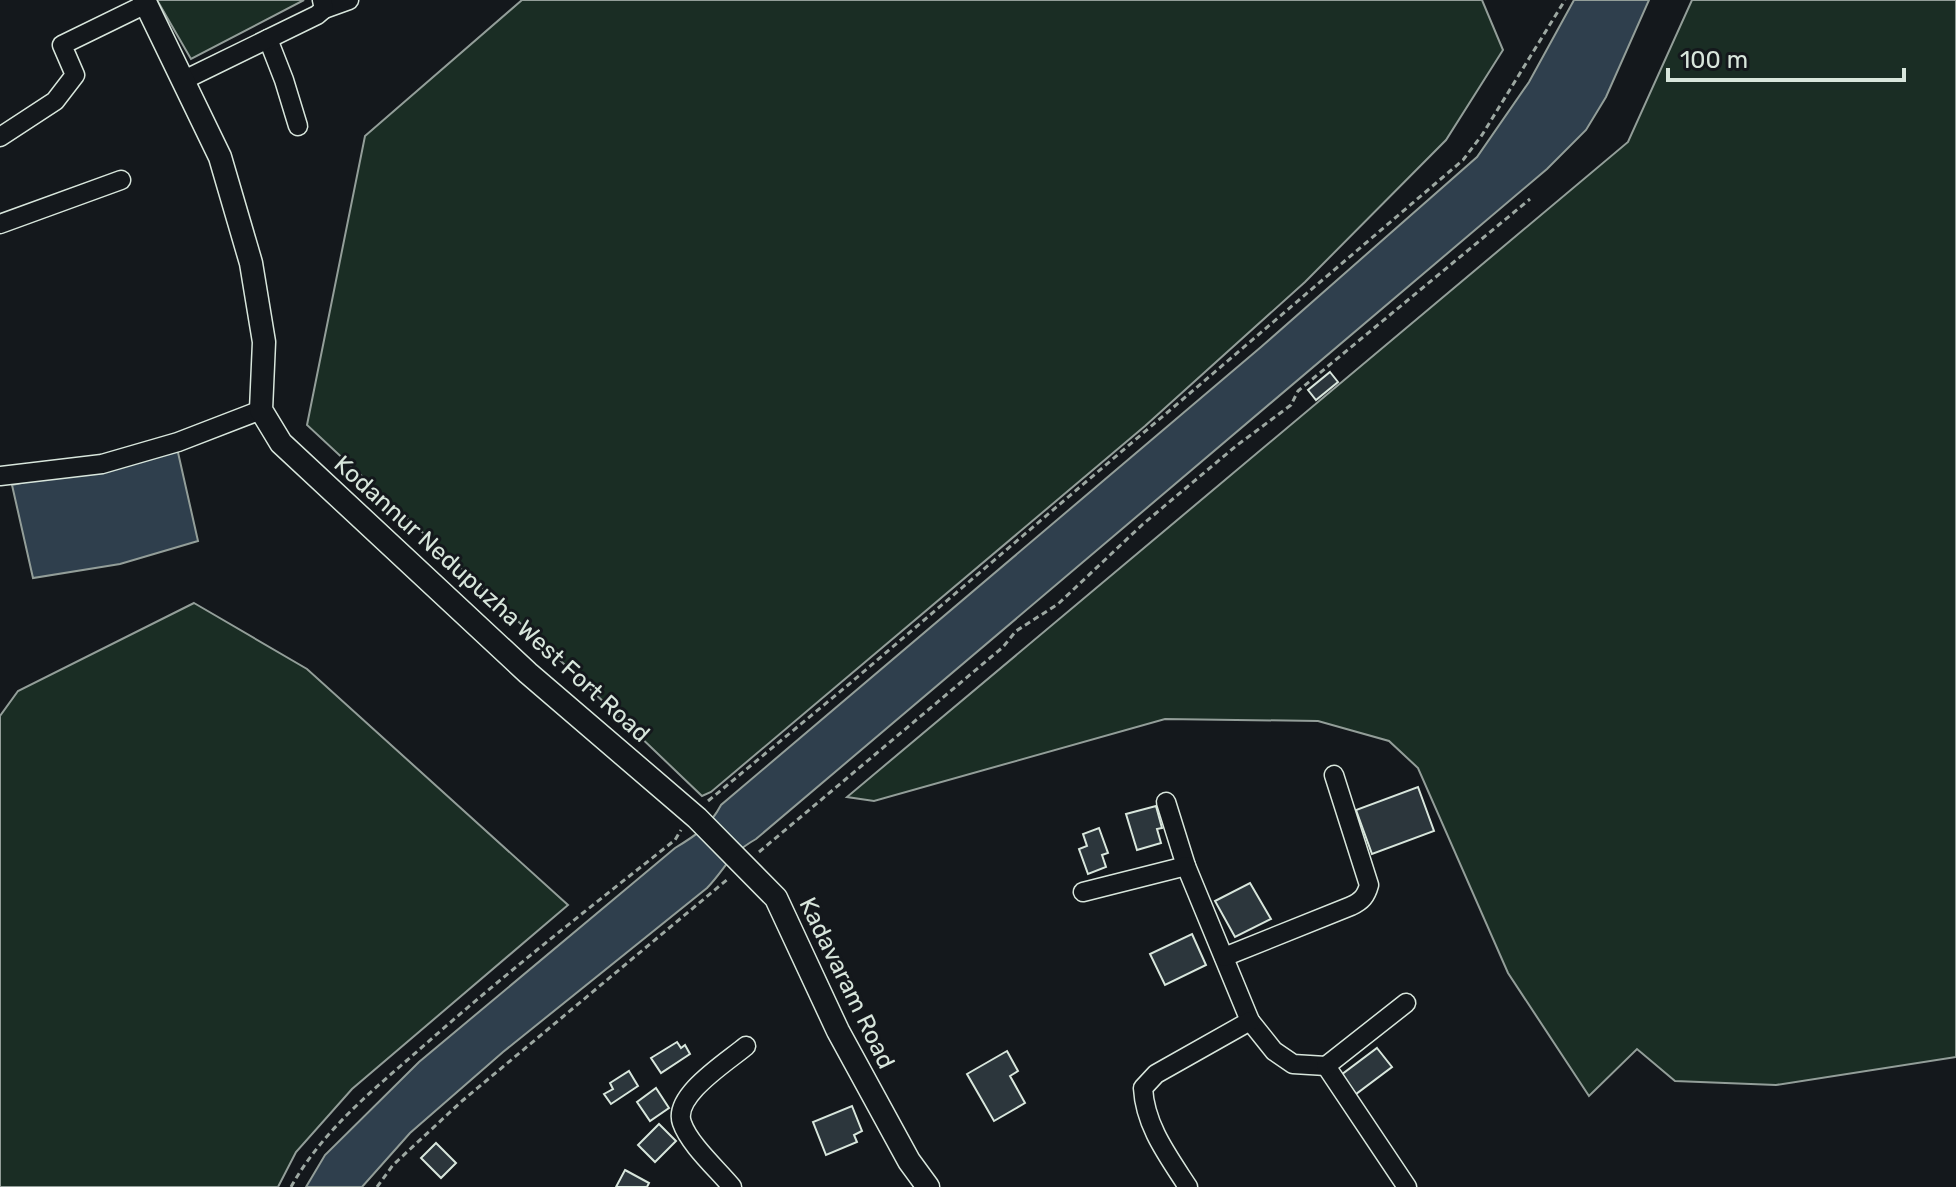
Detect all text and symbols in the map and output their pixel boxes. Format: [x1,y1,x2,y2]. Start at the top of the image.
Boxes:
scale bar [1668,32,1904,82]
text: 100 m [1680,46,1748,74]
street label: Kodannur Nedupuzha West Fort Road [329,450,655,748]
street label: Kadavaram Road [793,893,901,1073]

